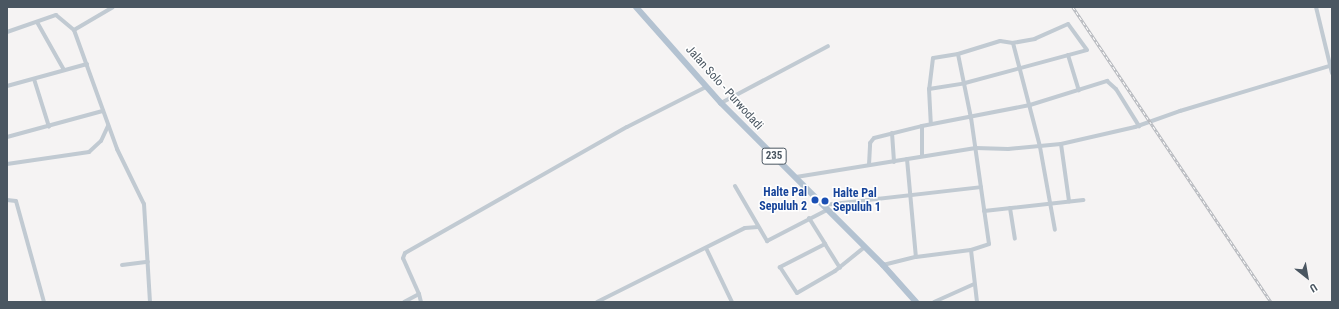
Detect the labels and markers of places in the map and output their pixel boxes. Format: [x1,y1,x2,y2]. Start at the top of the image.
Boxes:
place label: Halte Pal Sepuluh 2 [759,186,807,214]
place label: Halte Pal Sepuluh 1 [833,187,881,215]
marker: Halte Pal Sepuluh 2 [810,195,820,205]
marker: Halte Pal Sepuluh 1 [820,196,830,206]

